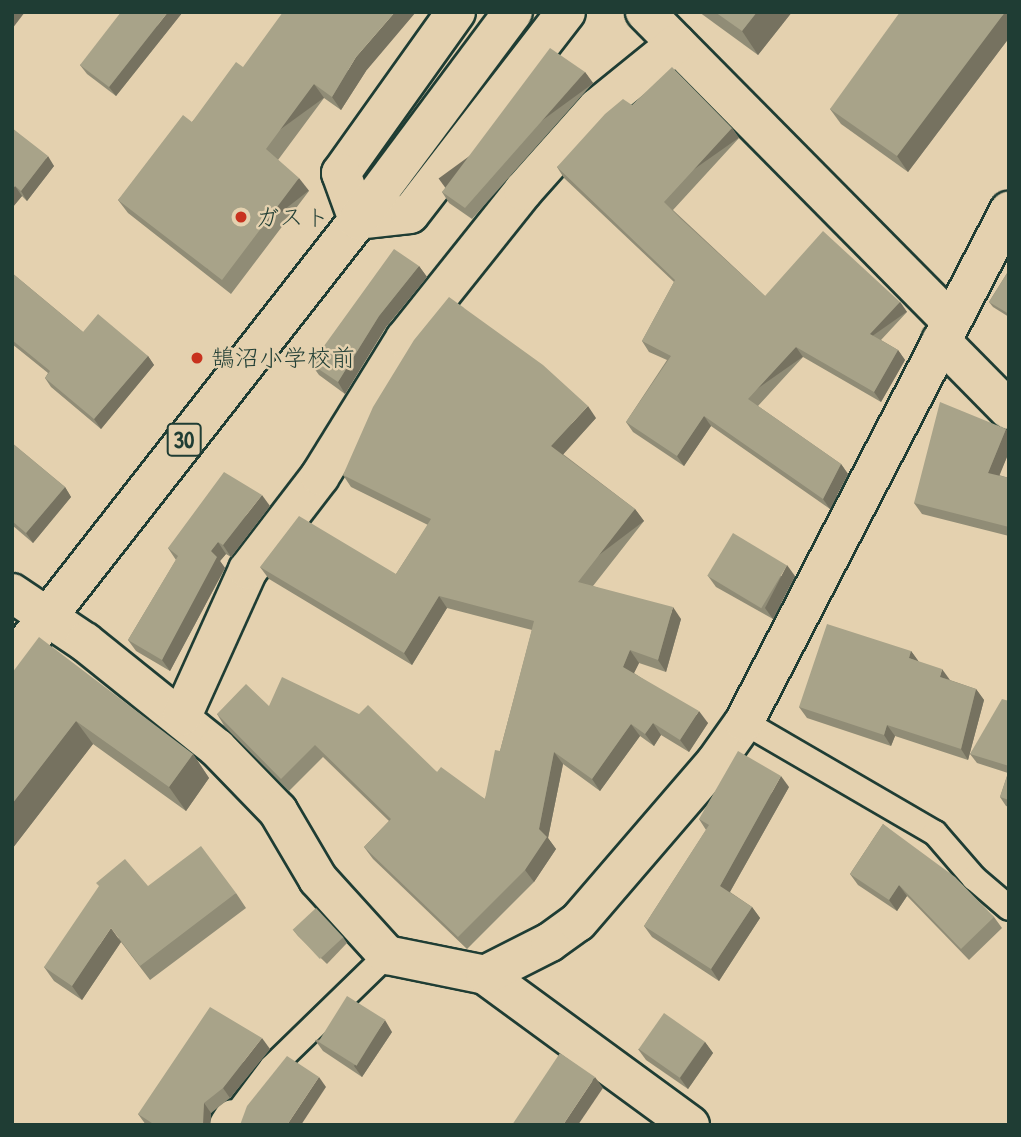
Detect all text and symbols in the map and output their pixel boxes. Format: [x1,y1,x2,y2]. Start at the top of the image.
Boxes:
place label: ガスト [255,203,327,231]
marker: ガスト [233,209,249,225]
place label: 鵠沼小学校前 [211,344,355,372]
marker: 鵠沼小学校前 [189,350,205,366]
road number: 30 [166,420,202,460]

